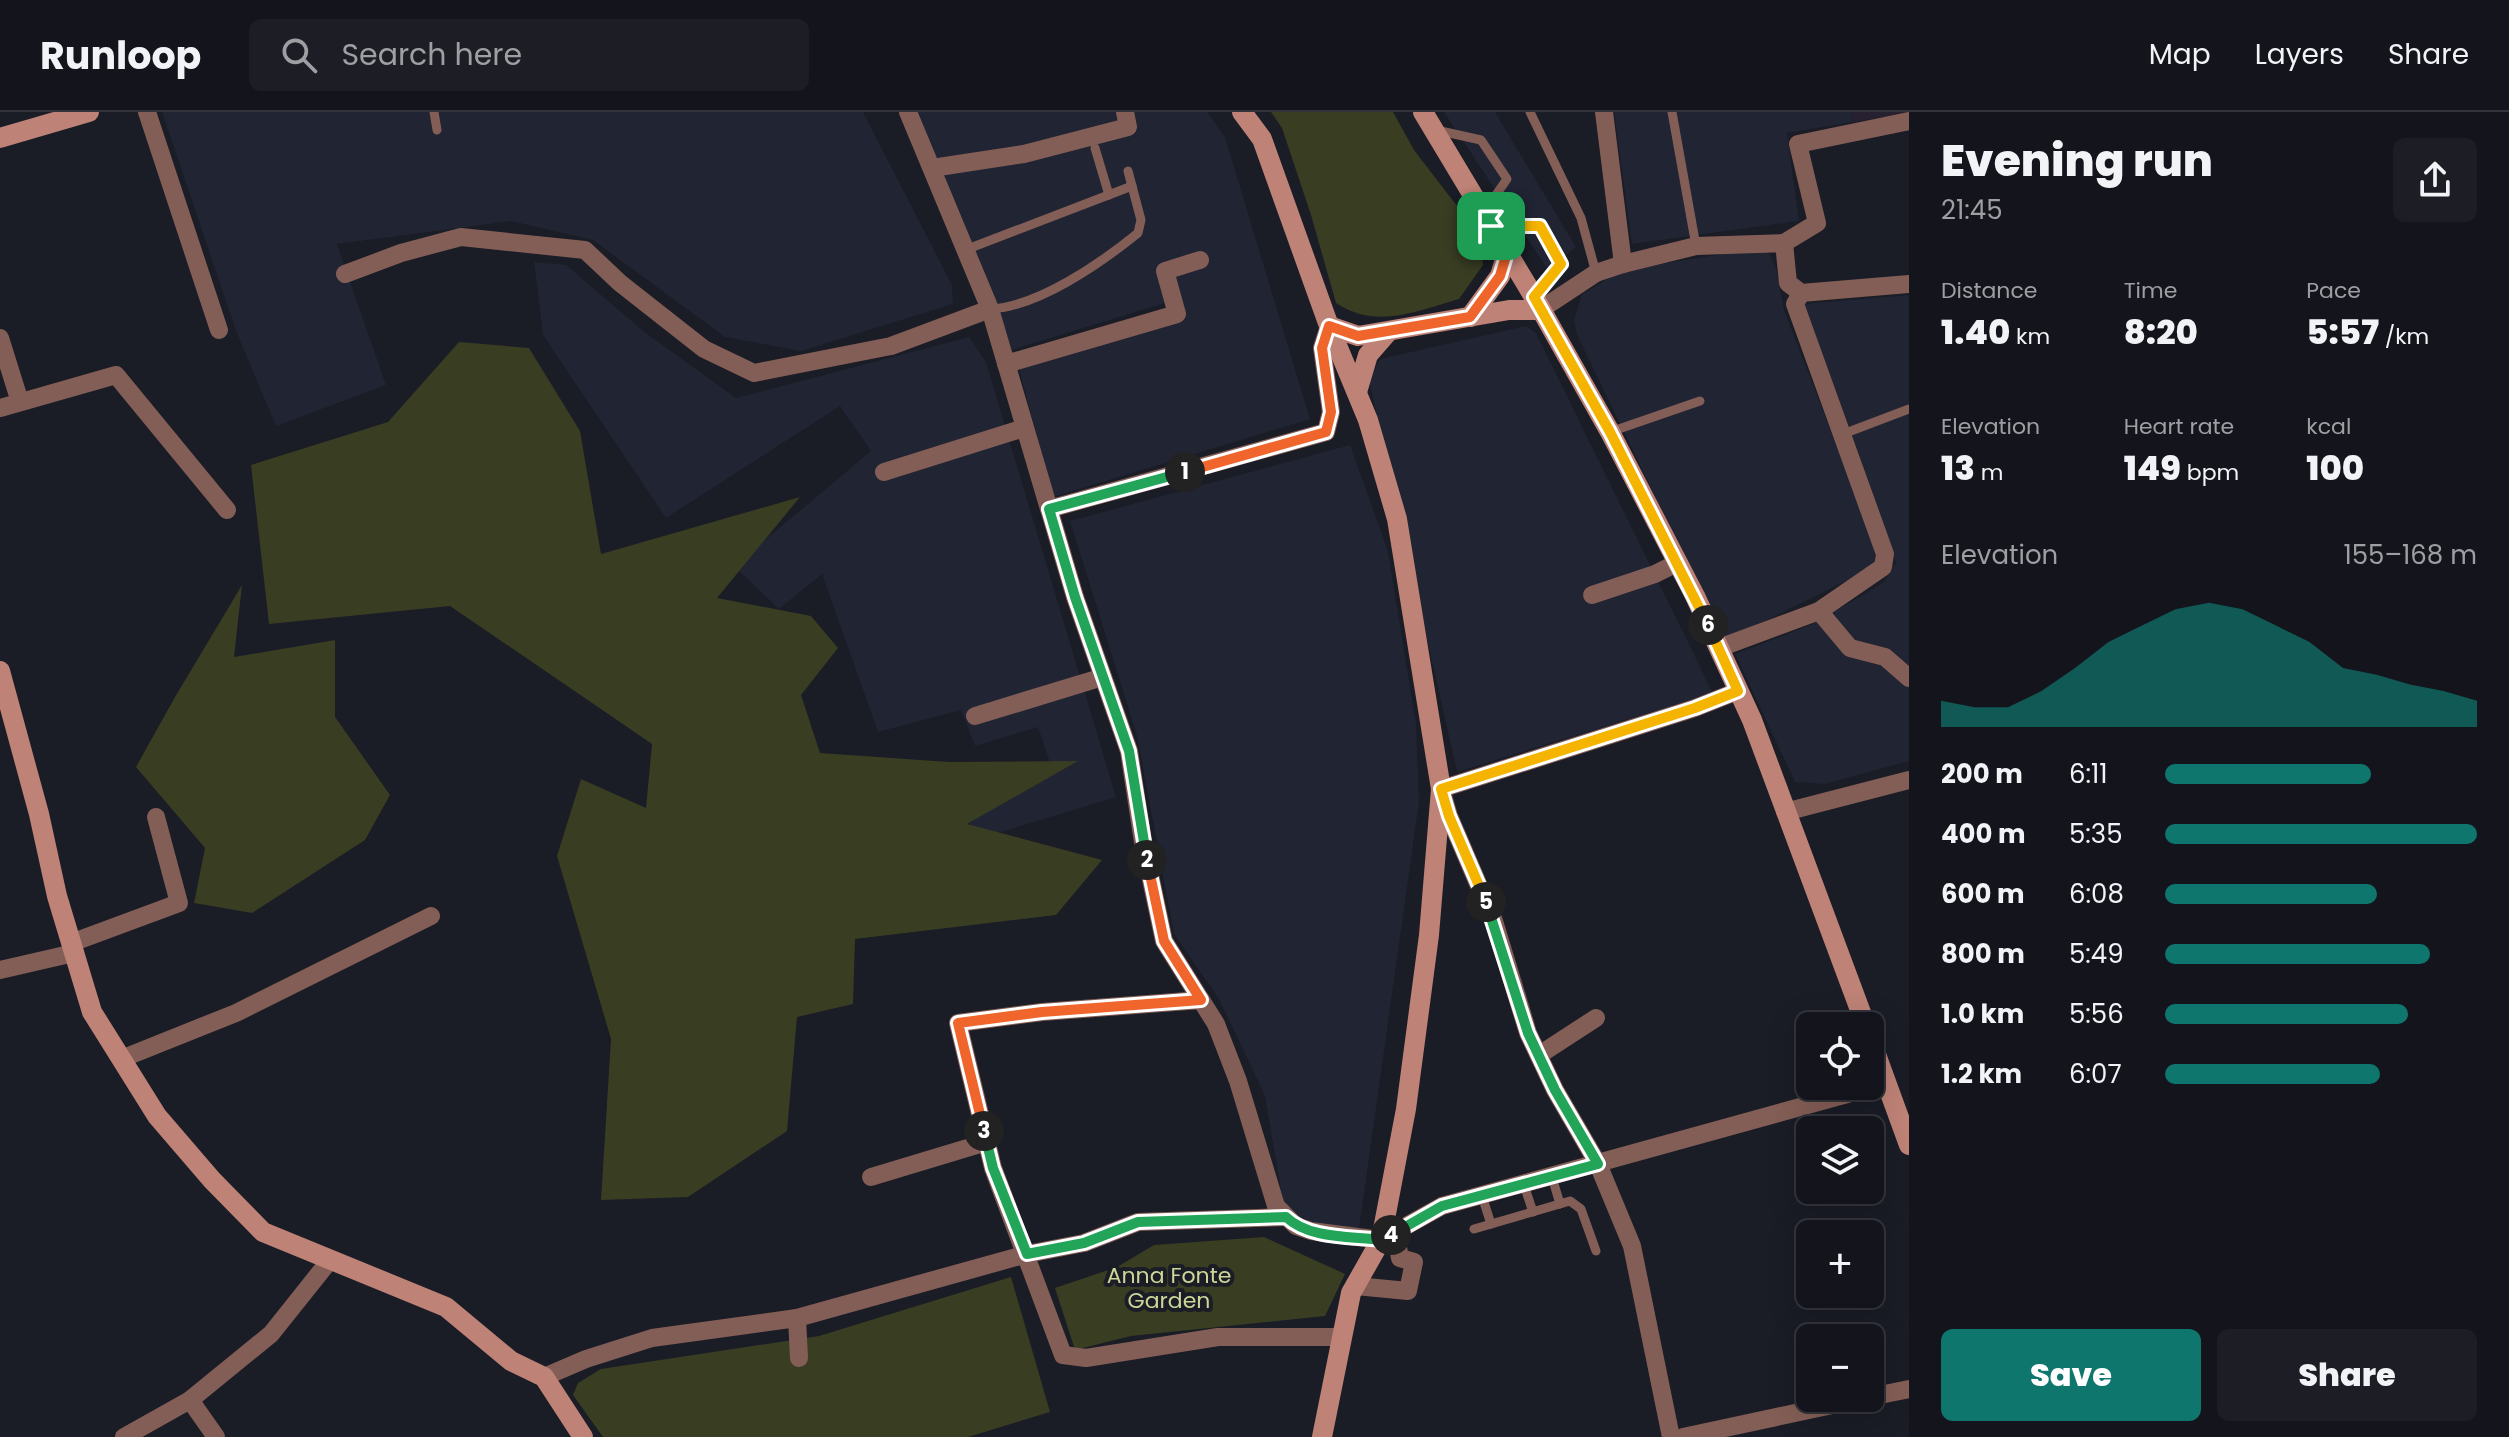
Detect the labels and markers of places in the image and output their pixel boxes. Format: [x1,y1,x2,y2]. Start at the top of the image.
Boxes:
pin [1457,192,1525,260]
pin: 1 [1165,452,1205,492]
pin: 6 [1688,605,1728,645]
pin: 2 [1127,840,1167,880]
pin: 5 [1466,882,1506,922]
pin: 3 [964,1111,1004,1151]
pin: 4 [1371,1215,1411,1255]

